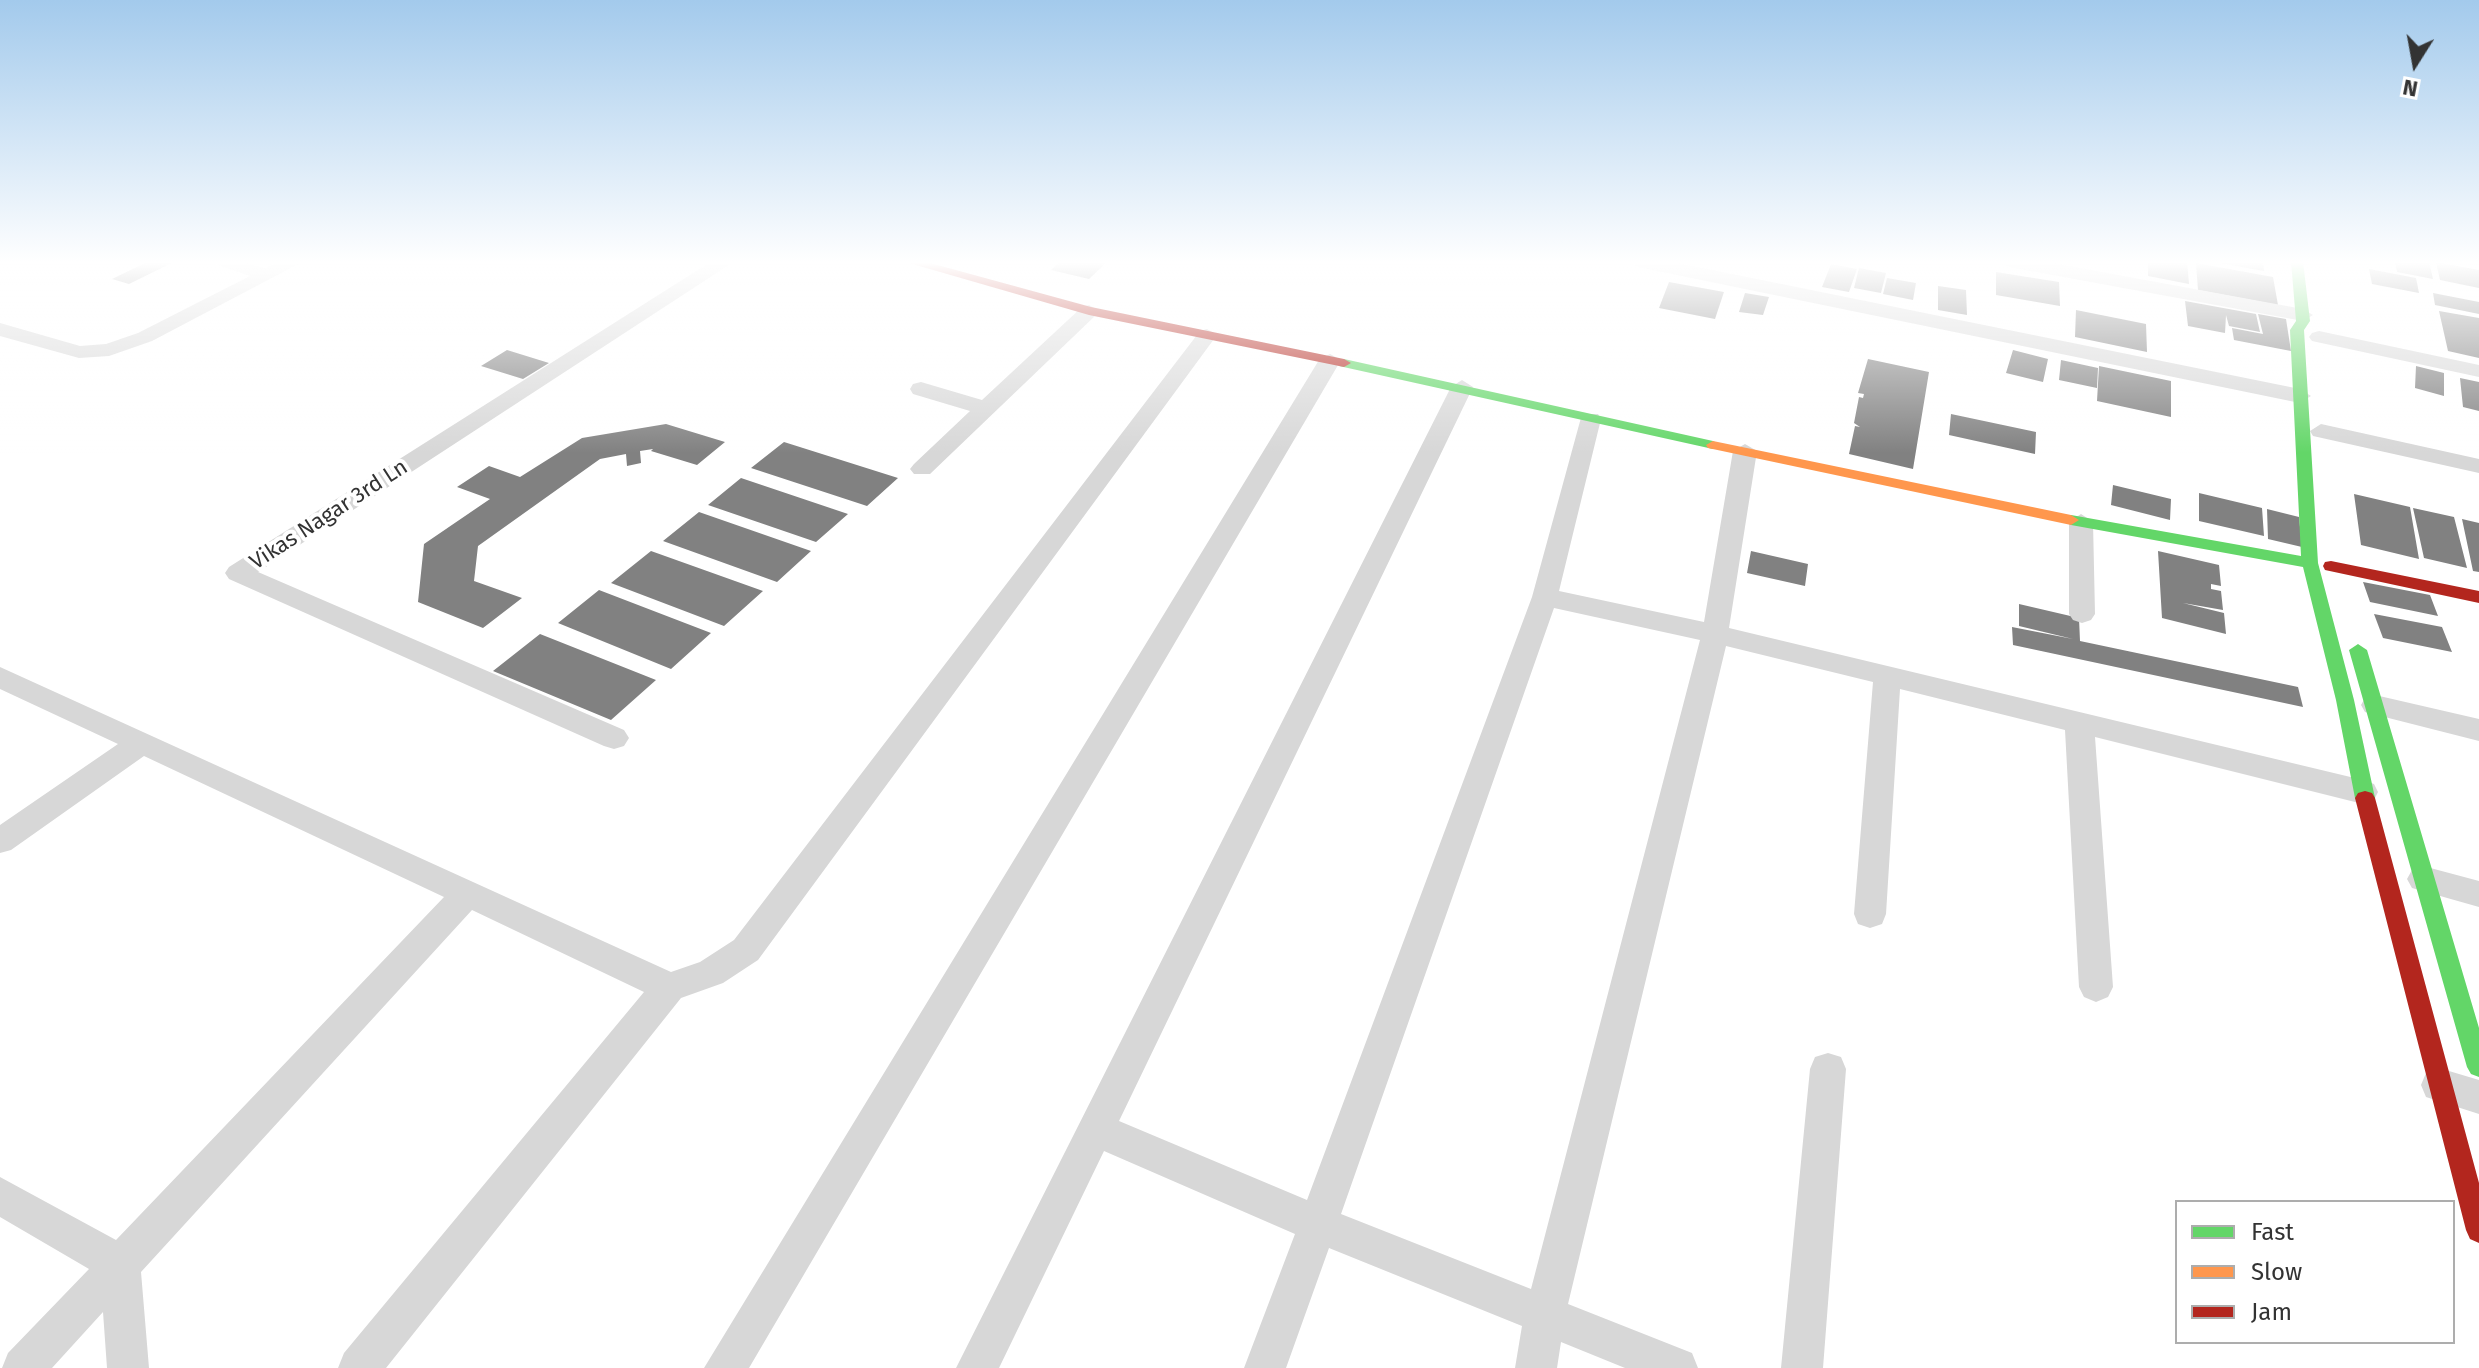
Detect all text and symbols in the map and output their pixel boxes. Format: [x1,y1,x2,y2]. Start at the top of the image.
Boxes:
north arrow [2375,24,2455,104]
text: N [2401,73,2420,103]
street label: Vikas Nagar 3rd Ln [245,454,413,576]
legend [2175,1200,2455,1344]
text: Fast [2251,1218,2294,1246]
text: Slow [2251,1258,2302,1286]
text: Jam [2251,1298,2292,1326]

